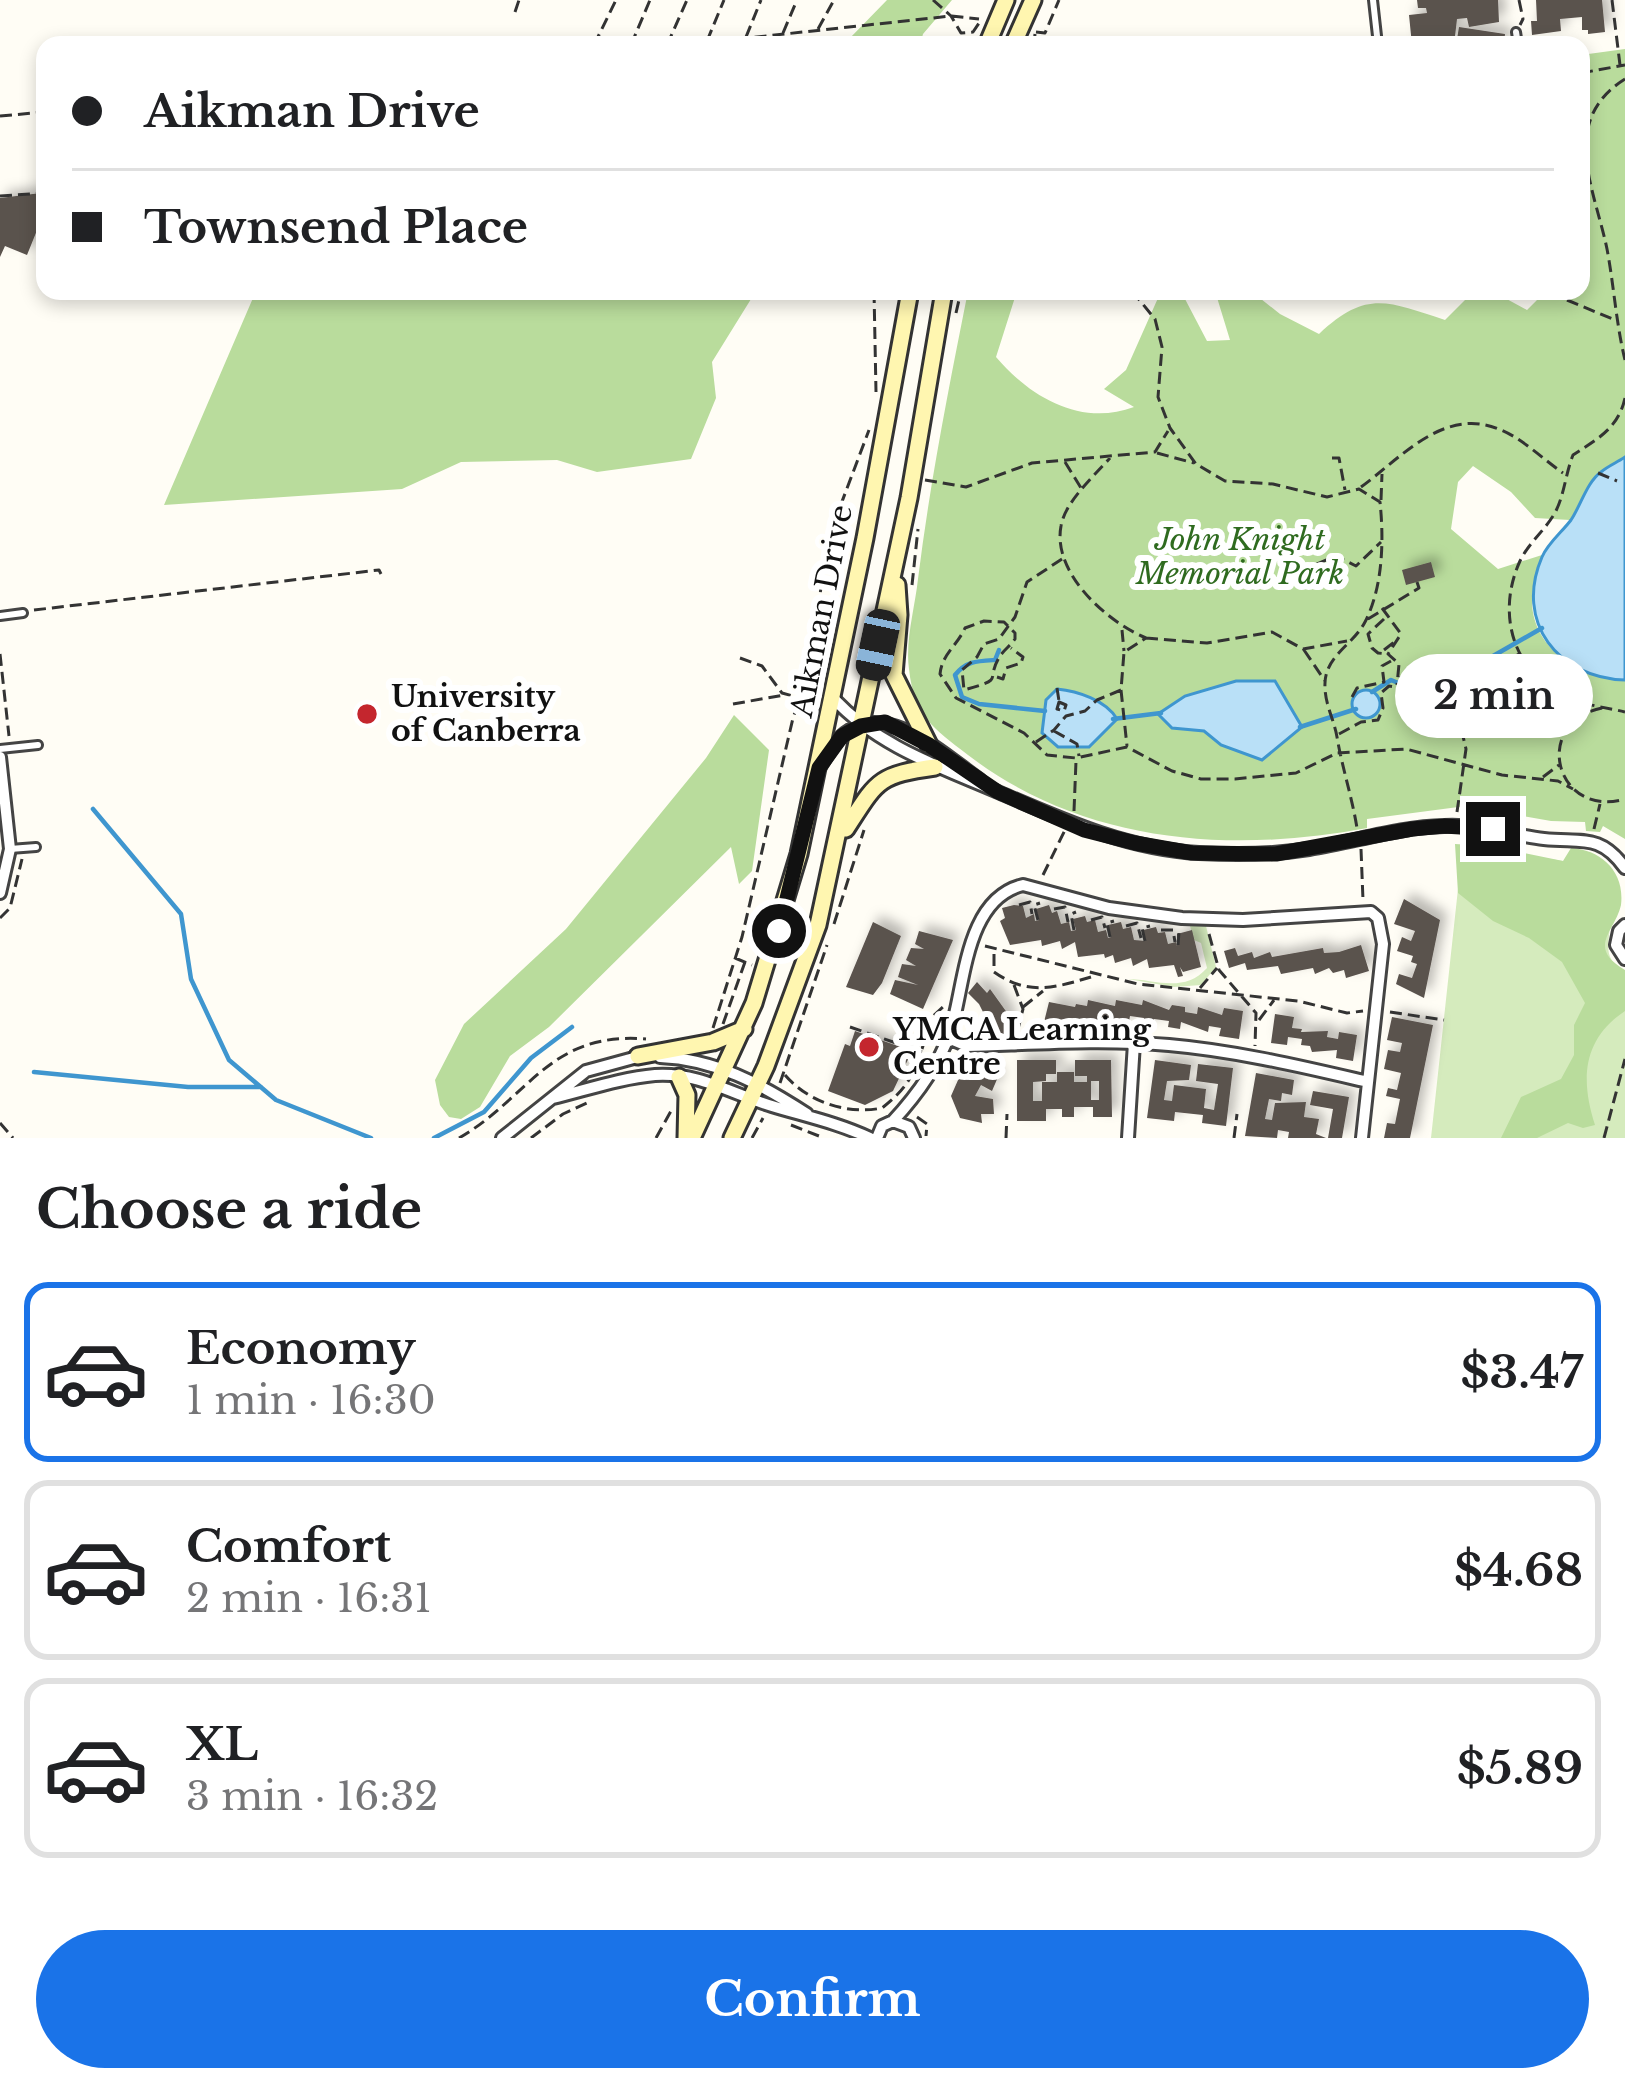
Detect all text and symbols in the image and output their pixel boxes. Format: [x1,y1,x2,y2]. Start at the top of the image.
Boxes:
text: Aikman Drive [144,83,480,139]
text: Townsend Place [144,199,528,255]
street label: Aikman Drive [783,502,860,721]
park label: John Knight Memorial Park [1135,521,1344,592]
car [853,606,903,684]
callout: 2 min [1394,655,1592,739]
text: 2 min [1433,671,1555,720]
place label: University of Canberra [391,678,581,749]
marker: University of Canberra [354,701,380,727]
route end [1466,802,1520,856]
route start [752,904,806,958]
place label: YMCA Learning Centre [892,1011,1151,1082]
marker: YMCA Learning Centre [856,1034,882,1060]
text: Choose a ride [36,1176,422,1243]
icon: car [42,1318,150,1426]
text: Economy [186,1320,416,1376]
text: $3.47 [1461,1344,1583,1400]
text: 1 min · 16:30 [186,1376,436,1425]
icon: car [42,1516,150,1624]
text: Comfort [186,1518,391,1574]
text: $4.68 [1454,1542,1583,1598]
text: 2 min · 16:31 [186,1574,432,1623]
icon: car [42,1714,150,1822]
text: XL [186,1716,258,1772]
text: $5.89 [1457,1740,1583,1796]
text: 3 min · 16:32 [186,1772,438,1821]
button: Confirm [36,1930,1589,2068]

